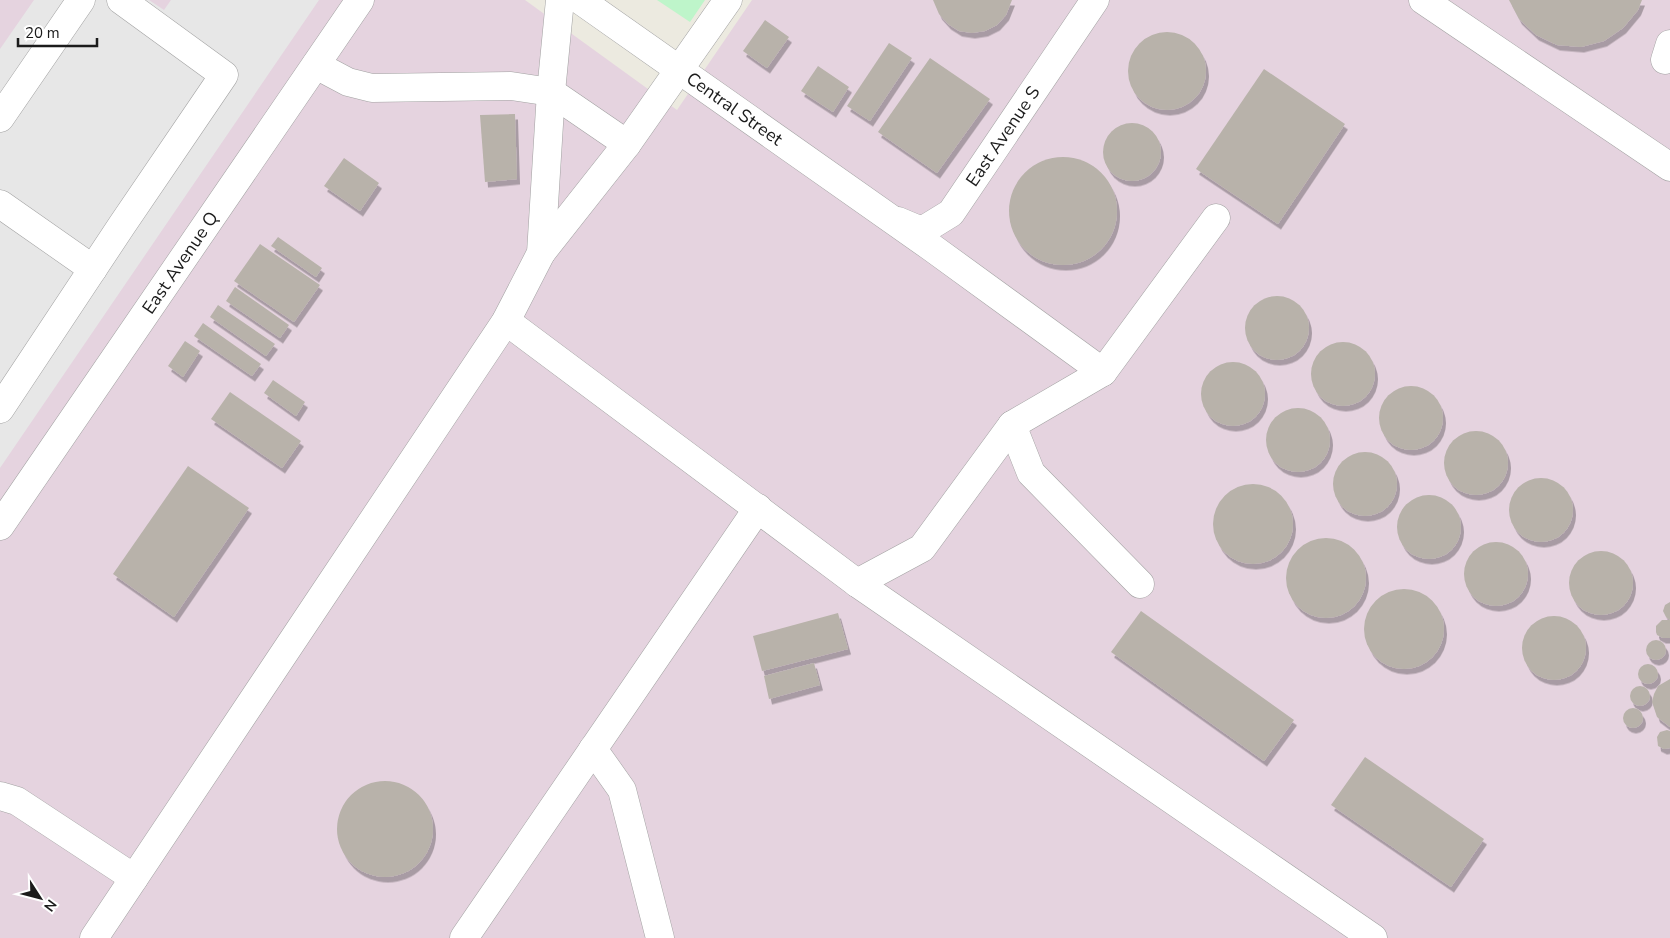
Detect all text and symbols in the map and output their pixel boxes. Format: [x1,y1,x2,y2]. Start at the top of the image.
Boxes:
scale bar [18,15,96,47]
text: 20 m [25,23,60,43]
street label: Central Street [682,67,788,151]
street label: East Avenue S [960,81,1046,191]
street label: East Avenue Q [137,207,224,319]
north arrow [15,873,65,923]
text: N [39,896,61,915]

